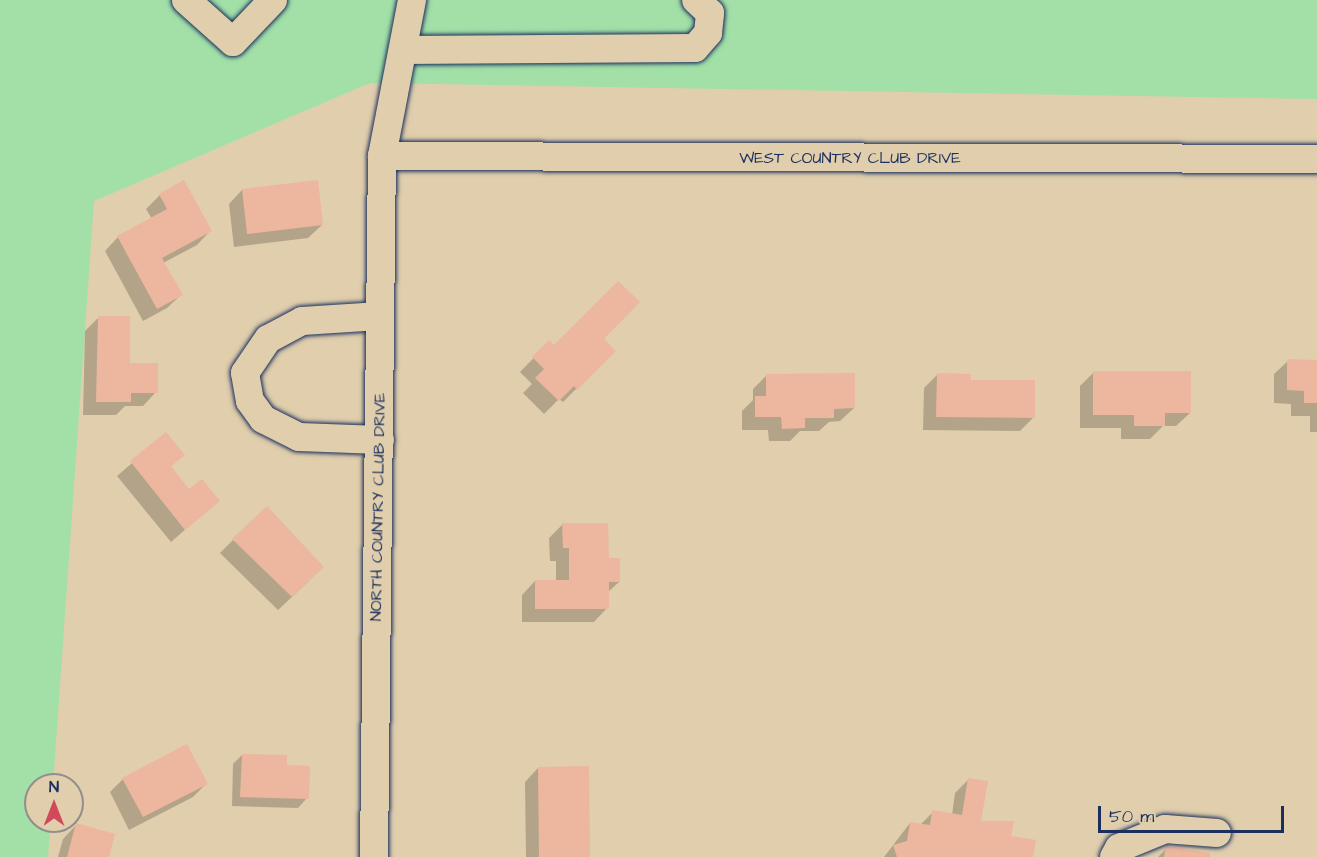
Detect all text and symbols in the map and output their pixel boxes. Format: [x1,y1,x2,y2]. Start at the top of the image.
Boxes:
street label: WEST COUNTRY CLUB DRIVE [739,148,961,168]
street label: NORTH COUNTRY CLUB DRIVE [366,393,390,621]
north arrow [24,773,84,833]
text: N [49,776,59,798]
scale bar [1101,794,1287,832]
text: 50 m [1109,804,1154,829]

